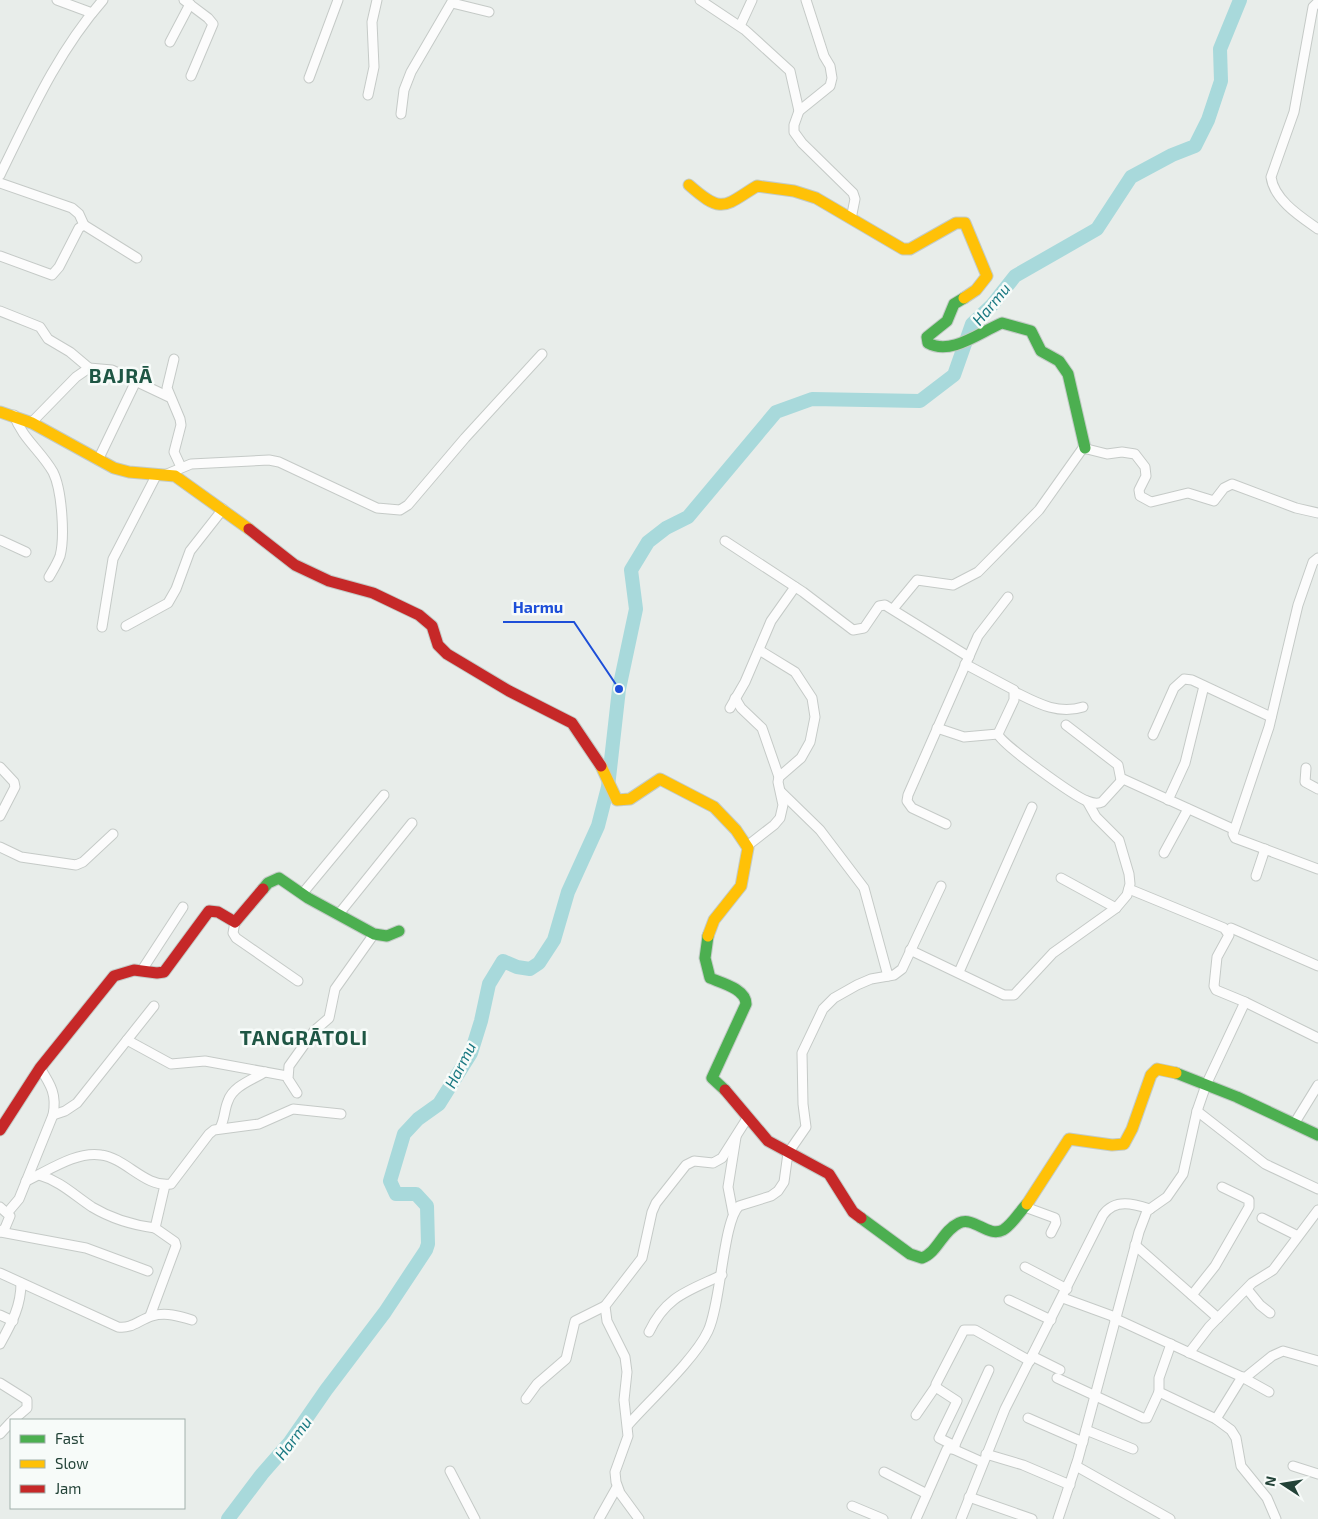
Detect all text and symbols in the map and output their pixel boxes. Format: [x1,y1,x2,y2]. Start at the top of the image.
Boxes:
water label: Harmu [968,279,1014,329]
district label: BAJRĀ [89,363,153,387]
callout: Harmu [503,591,574,622]
text: Harmu [513,597,563,616]
district label: TANGRĀTOLI [240,1025,368,1049]
water label: Harmu [440,1039,479,1091]
water label: Harmu [270,1412,315,1463]
legend [10,1419,185,1509]
text: Fast [55,1429,85,1447]
text: Slow [55,1454,89,1472]
north arrow [1258,1459,1308,1509]
text: N [1260,1474,1279,1488]
text: Jam [55,1479,81,1497]

